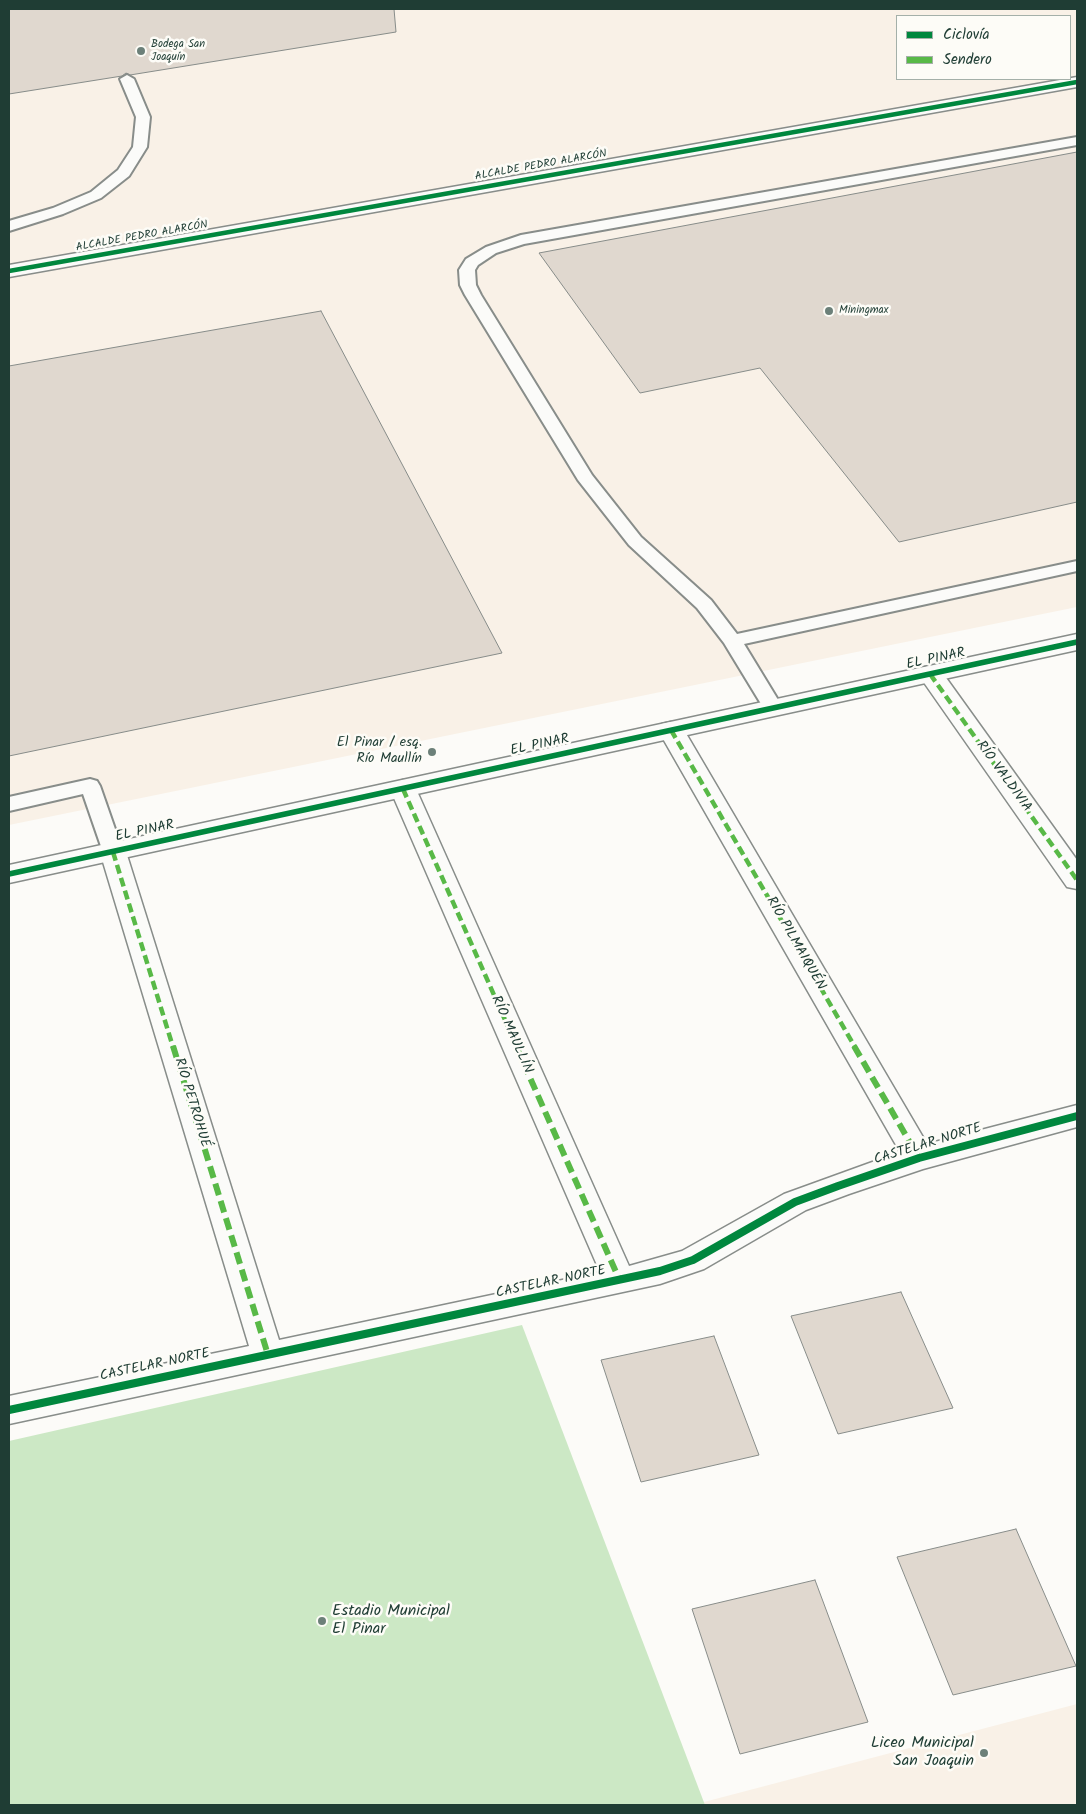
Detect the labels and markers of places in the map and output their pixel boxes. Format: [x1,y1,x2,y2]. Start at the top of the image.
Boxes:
place label: Bodega San Joaquín [151,38,205,64]
marker: Bodega San Joaquín [135,45,147,57]
place label: Miningmax [839,304,888,318]
marker: Miningmax [823,305,835,317]
place label: El Pinar / esq. Río Maullín [337,736,422,769]
marker: El Pinar / esq. Río Maullín [426,746,438,758]
place label: Estadio Municipal El Pinar [332,1602,450,1640]
marker: Estadio Municipal El Pinar [316,1615,328,1627]
place label: Liceo Municipal San Joaquin [871,1734,974,1772]
marker: Liceo Municipal San Joaquin [978,1747,990,1759]

